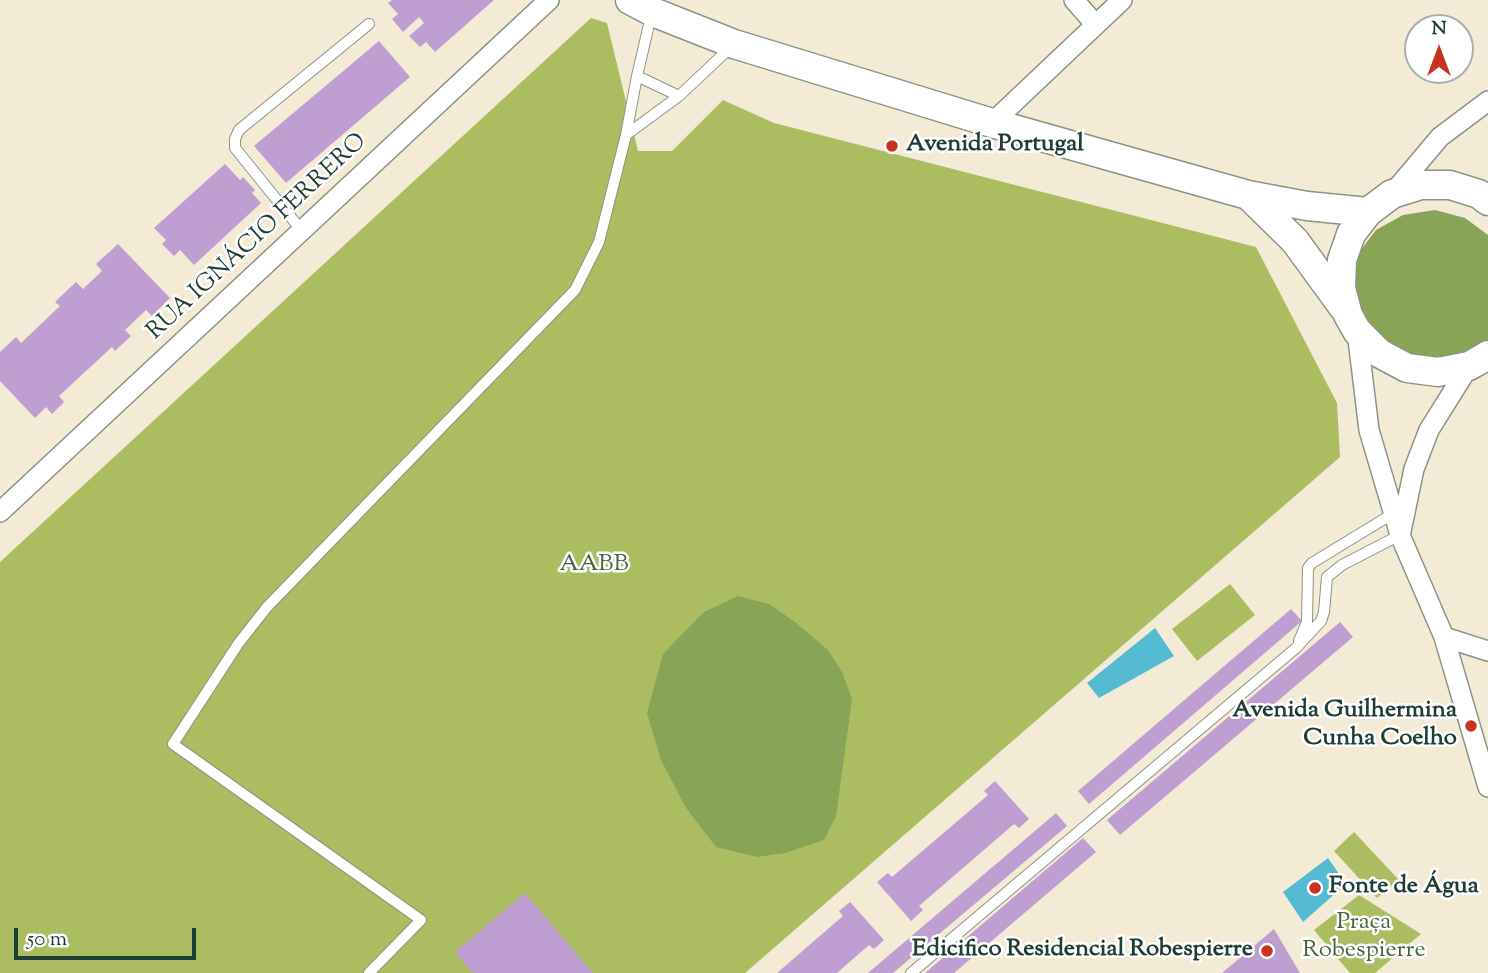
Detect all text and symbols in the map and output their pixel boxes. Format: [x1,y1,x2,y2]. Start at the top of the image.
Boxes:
north arrow [1404,14,1474,84]
text: N [1431,16,1447,43]
street label: RUA IGNÁCIO FERRERO [142,129,374,347]
place label: Avenida Portugal [906,132,1084,160]
marker: Avenida Portugal [884,138,900,154]
park label: AABB [559,552,629,580]
place label: Avenida Guilhermina Cunha Coelho [1232,698,1457,754]
marker: Avenida Guilhermina Cunha Coelho [1463,718,1479,734]
place label: Fonte de Água [1329,874,1479,902]
marker: Fonte de Água [1307,880,1323,896]
park label: Praça Robespierre [1302,910,1426,966]
scale bar [18,914,200,958]
text: 50 m [27,925,67,955]
place label: Edicifico Residencial Robespierre [912,937,1253,965]
marker: Edicifico Residencial Robespierre [1259,943,1275,959]

